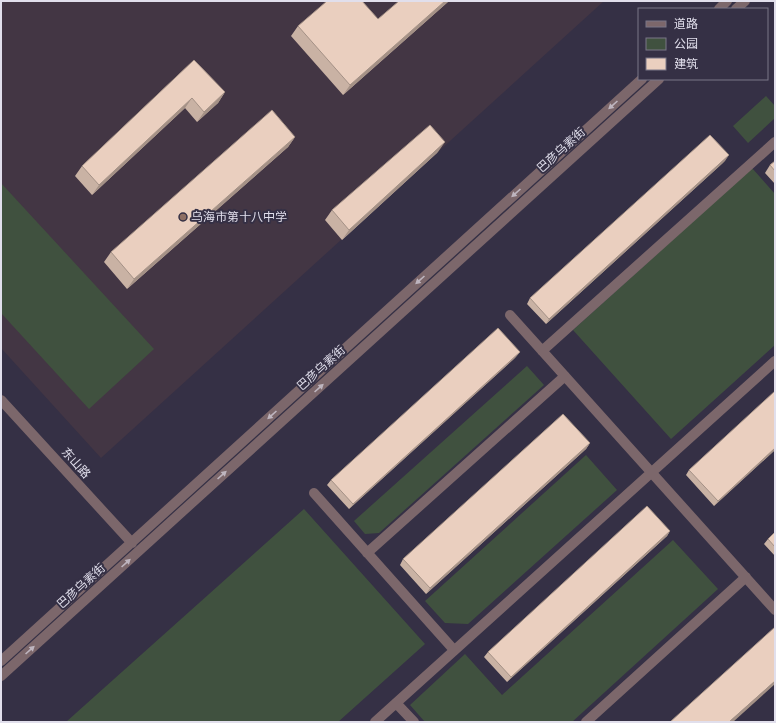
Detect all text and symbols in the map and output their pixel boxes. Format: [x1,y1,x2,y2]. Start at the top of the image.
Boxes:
legend [638,8,768,80]
text: 道路 [674,17,698,31]
text: 公园 [674,37,698,51]
text: 建筑 [674,57,698,71]
one-way arrow [607,101,618,110]
street label: 巴彦乌素街 [534,125,588,175]
one-way arrow [511,188,522,197]
place label: 乌海市第十八中学 [191,210,287,224]
marker: 乌海市第十八中学 [178,212,188,222]
one-way arrow [415,275,425,285]
street label: 巴彦乌素街 [294,343,348,393]
one-way arrow [314,383,324,393]
one-way arrow [267,410,277,419]
street label: 东山路 [59,445,93,481]
one-way arrow [217,471,228,480]
one-way arrow [121,558,131,567]
street label: 巴彦乌素街 [54,561,108,611]
one-way arrow [25,645,35,655]

